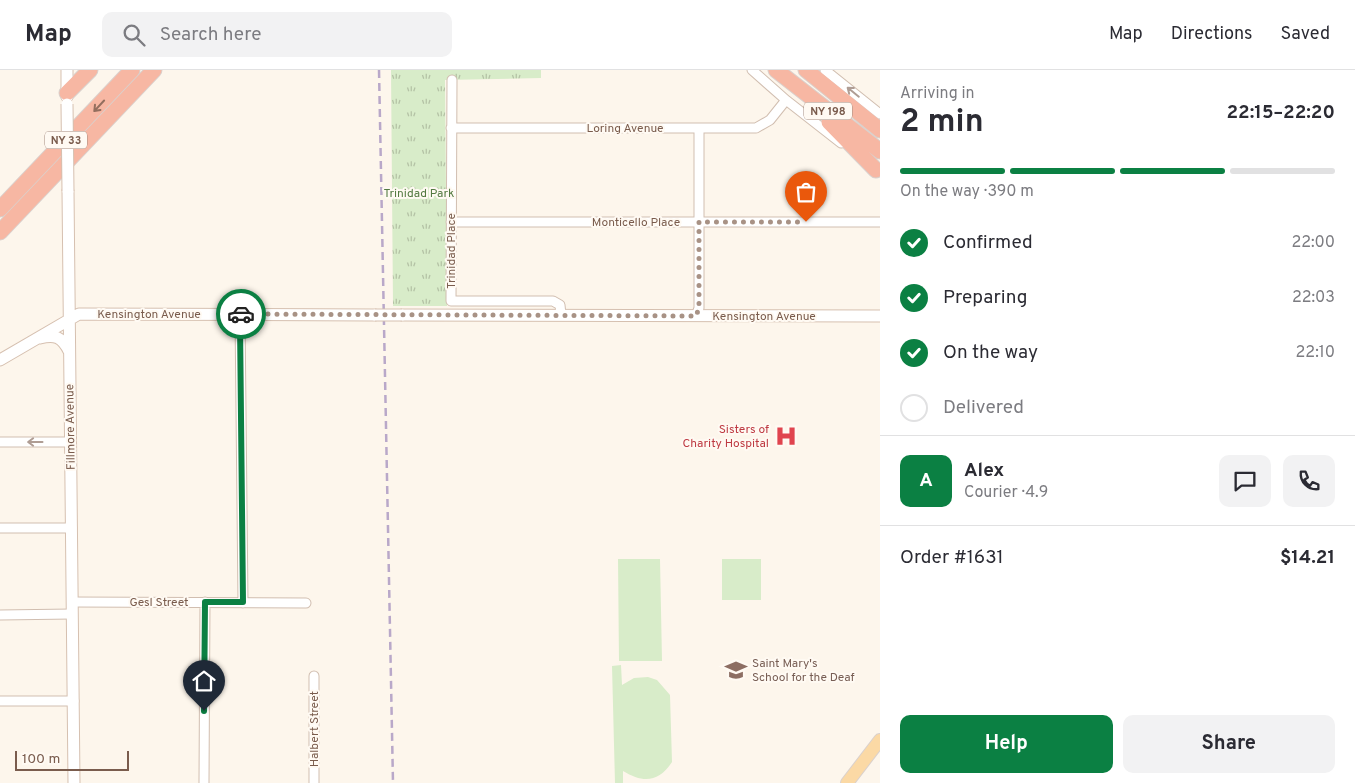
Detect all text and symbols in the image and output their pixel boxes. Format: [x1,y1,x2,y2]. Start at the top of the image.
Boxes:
search box [102,12,452,57]
text: Map [25,20,72,50]
icon: search [120,21,148,49]
text: Search here [160,23,261,47]
text: Map [1109,23,1143,46]
text: Directions [1171,23,1253,46]
text: Saved [1281,23,1330,46]
text: Arriving in [900,84,975,104]
one-way arrow [846,86,859,97]
one-way arrow [93,99,104,112]
text: 22:15–22:20 [1226,101,1335,125]
road number: NY 198 [804,102,852,119]
text: 2 min [900,103,984,143]
street label: Loring Avenue [586,121,664,137]
road number: NY 33 [45,132,87,148]
pin [785,171,827,222]
icon: bag [792,178,820,206]
text: On the way · 390 m [900,182,1034,202]
park label: Trinidad Park [384,186,454,202]
street label: Trinidad Place [444,213,460,289]
street label: Monticello Place [592,215,680,231]
icon: check [900,229,928,257]
text: Confirmed [943,231,1033,255]
text: 22:00 [1291,233,1335,253]
icon: check [900,284,928,312]
text: Preparing [943,286,1027,310]
text: 22:03 [1292,288,1335,308]
courier [216,289,266,339]
icon: car [227,300,255,328]
street label: Kensington Avenue [97,307,201,323]
street label: Kensington Avenue [712,309,816,325]
icon: check [900,339,928,367]
text: On the way [943,341,1038,365]
text: 22:10 [1296,343,1335,363]
street label: Fillmore Avenue [62,384,80,470]
text: Delivered [943,396,1024,420]
place label: Sisters of Charity Hospital [682,422,769,452]
hospital icon: Sisters of Charity Hospital [773,423,799,449]
one-way arrow [28,437,44,447]
button: chat [1219,455,1271,507]
button: phone [1283,455,1335,507]
text: Alex [964,459,1004,483]
text: A [919,469,933,493]
text: Courier · 4.9 [964,483,1048,503]
text: Order #1631 [900,546,1004,570]
text: $14.21 [1280,546,1335,570]
street label: Gesl Street [129,595,189,611]
place label: Saint Mary's School for the Deaf [752,656,855,686]
school or university icon: Saint Mary's School for the Deaf [723,657,749,683]
pin [183,660,225,711]
icon: home [190,667,218,695]
street label: Halbert Street [307,691,323,767]
button: Help [900,715,1113,773]
button: Share [1123,715,1335,773]
scale bar [15,748,129,771]
text: 100 m [22,751,60,768]

